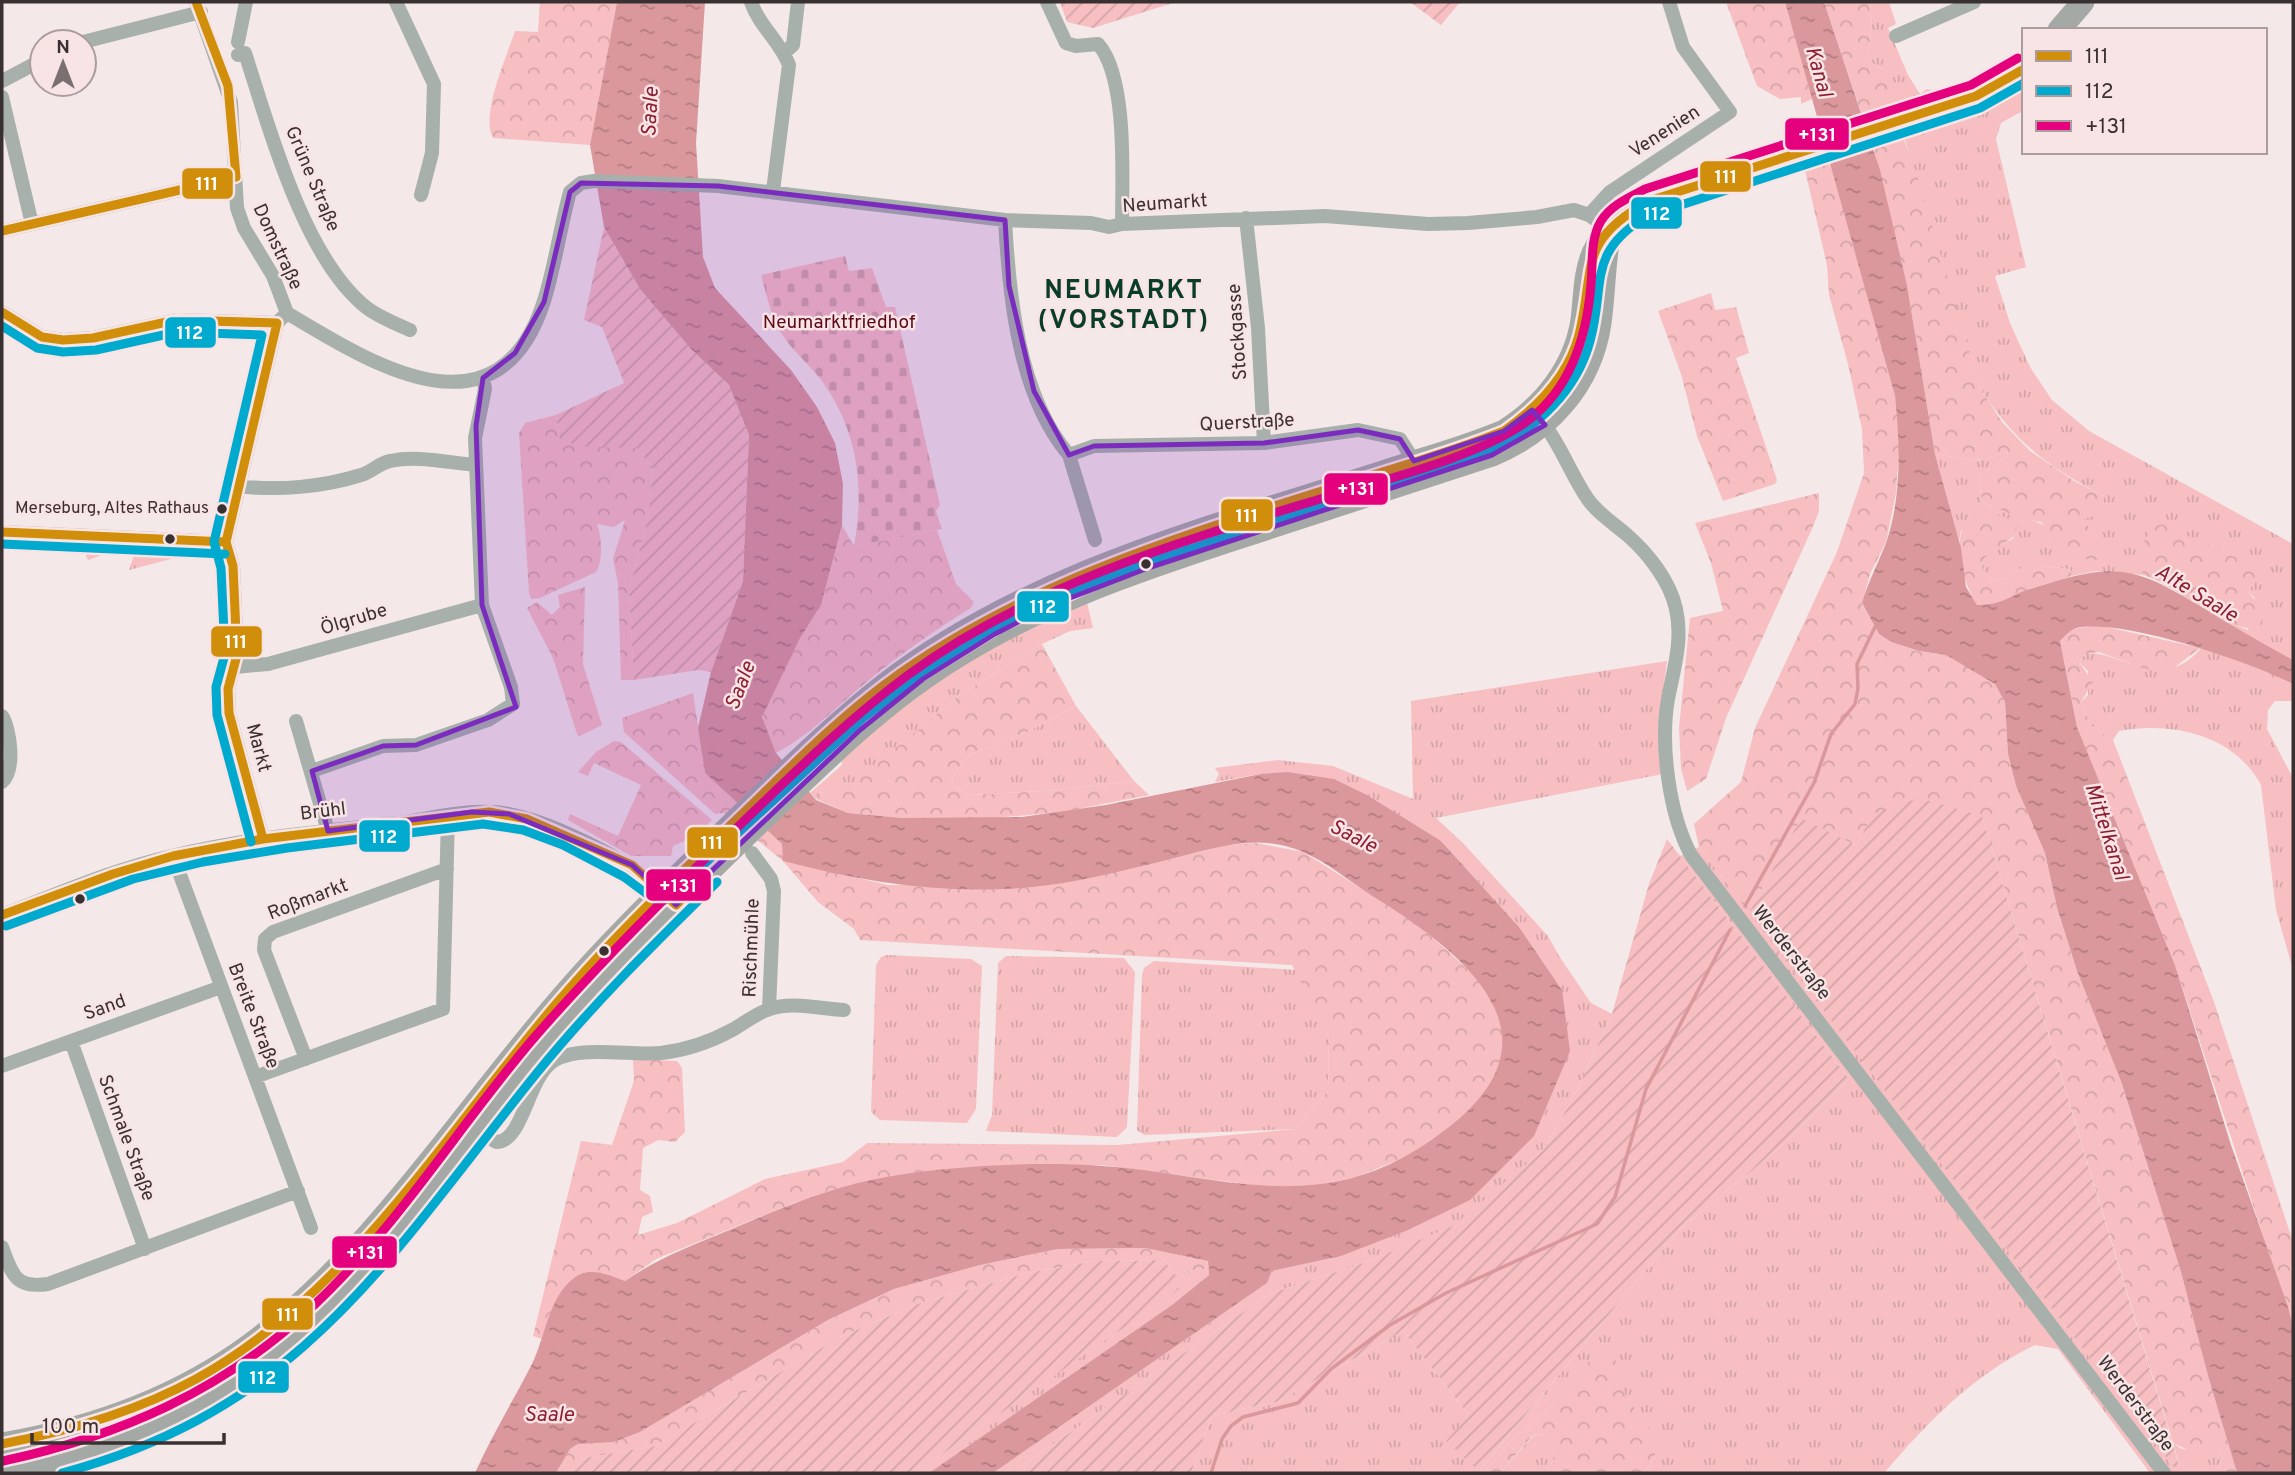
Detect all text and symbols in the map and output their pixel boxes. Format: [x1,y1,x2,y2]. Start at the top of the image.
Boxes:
north arrow [28,28,98,98]
legend [2022,28,2267,154]
text: N [56,36,70,60]
water label: Kanal [1798,44,1839,102]
text: 111 [2085,44,2109,71]
text: 112 [2085,79,2114,106]
water label: Saale [636,85,666,138]
street label: Venenien [1625,100,1705,164]
text: +131 [2085,114,2127,141]
line badge: +131 [1784,117,1850,151]
street label: Grüne Straße [279,123,345,235]
text: +131 [1798,124,1836,148]
line badge: 111 [1699,160,1752,193]
text: 111 [1715,166,1737,190]
line badge: 111 [181,167,234,200]
text: 111 [196,173,218,197]
street label: Neumarkt [1122,189,1208,219]
line badge: 112 [1630,196,1683,230]
street label: Domstraße [247,200,307,294]
text: 112 [1644,203,1670,227]
district label: NEUMARKT (VORSTADT) [1038,275,1210,338]
street label: Stockgasse [1223,283,1253,381]
park label: Neumarktfriedhof [763,311,916,335]
line badge: 112 [164,316,217,349]
text: 112 [177,322,203,346]
street label: Querstraße [1199,409,1295,437]
line badge: +131 [1323,472,1389,506]
text: +131 [1337,478,1375,502]
place label: Merseburg, Altes Rathaus [15,498,209,520]
line badge: 111 [1220,498,1274,532]
marker: Merseburg, Altes Rathaus [215,502,229,516]
text: 111 [1236,505,1258,529]
unlabelled marker [163,532,177,546]
unlabelled marker [1139,557,1153,571]
water label: Alte Saale [2150,559,2243,630]
line badge: 112 [1016,590,1070,623]
text: 112 [1030,596,1056,620]
street label: Ölgrube [317,598,390,642]
line badge: 111 [210,625,263,658]
text: 111 [225,631,247,655]
water label: Saale [719,657,763,714]
street label: Markt [240,721,276,775]
water label: Mittelkanal [2078,780,2135,885]
street label: Brühl [299,797,347,827]
water label: Saale [1325,814,1382,861]
line badge: 112 [358,819,411,853]
text: 112 [371,826,397,850]
line badge: 111 [686,826,739,859]
text: 111 [701,832,723,856]
line badge: +131 [645,868,712,902]
street label: Roßmarkt [264,874,352,926]
text: +131 [659,875,697,899]
unlabelled marker [73,892,87,906]
street label: Rischmühle [738,898,766,998]
street label: Werderstraße [1746,901,1836,1005]
unlabelled marker [597,944,611,958]
street label: Breite Straße [222,960,284,1072]
street label: Sand [81,989,129,1027]
street label: Schmale Straße [92,1072,160,1204]
line badge: +131 [331,1235,398,1269]
text: +131 [346,1242,384,1266]
line badge: 111 [261,1297,314,1331]
text: 111 [277,1304,299,1328]
street label: Werderstraße [2091,1351,2179,1457]
line badge: 112 [237,1360,290,1394]
text: 112 [250,1367,276,1391]
scale bar [32,1402,224,1446]
water label: Saale [524,1402,575,1429]
text: 100 m [42,1414,99,1441]

